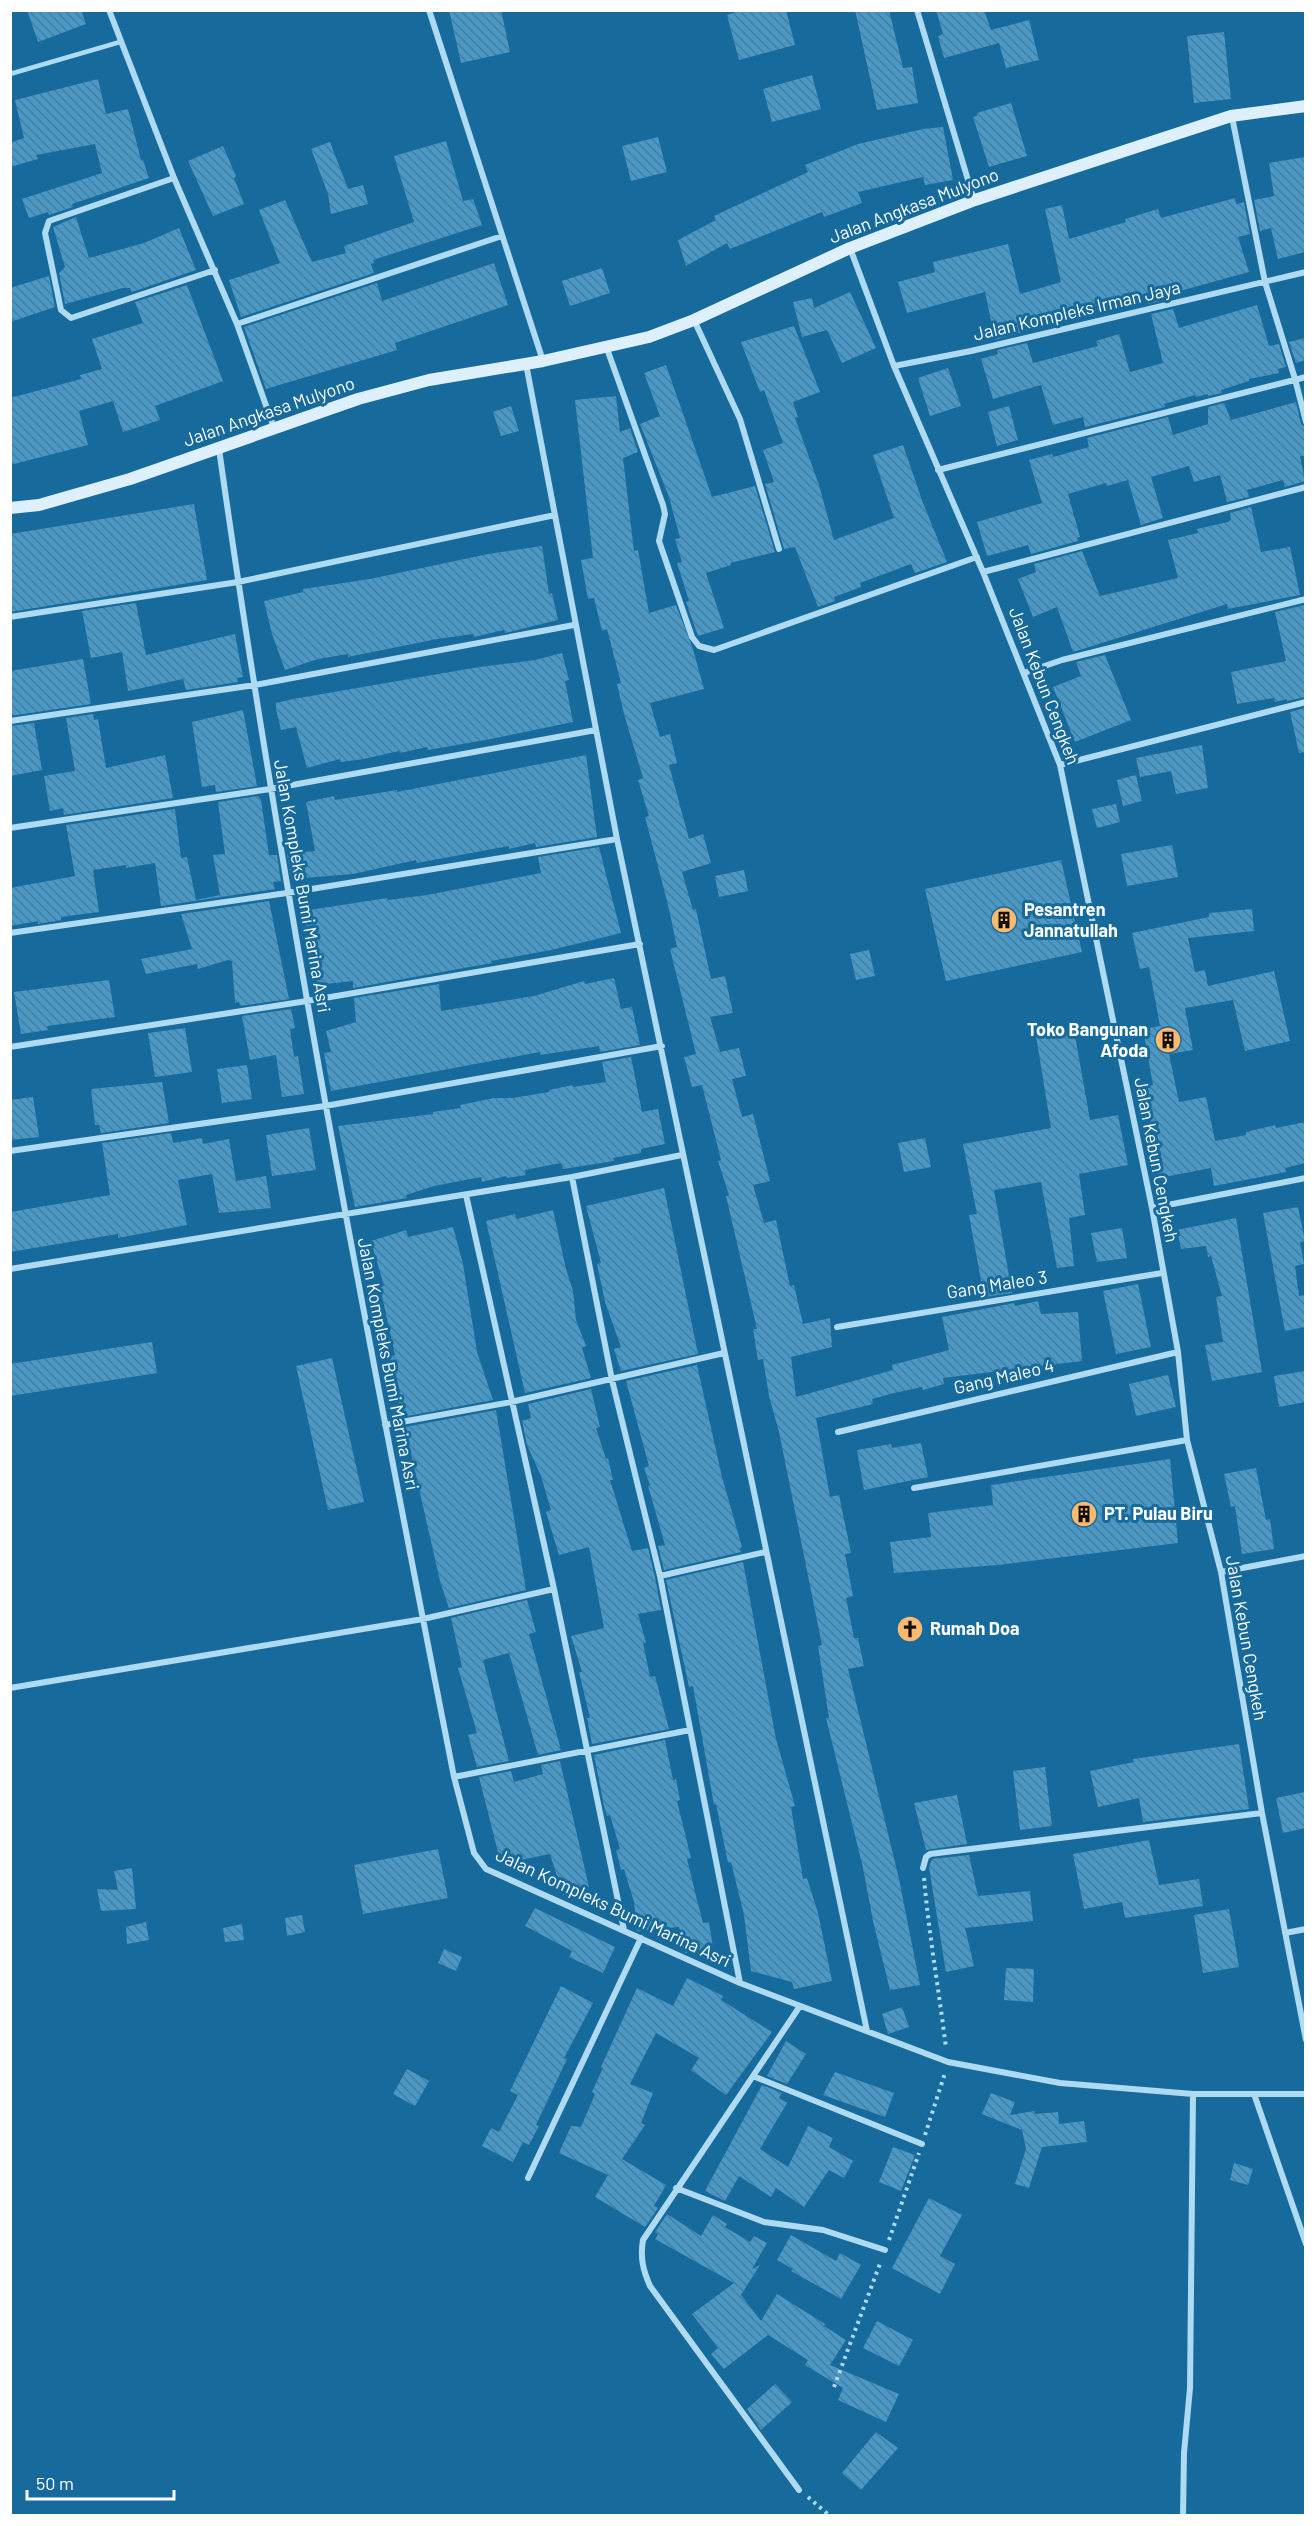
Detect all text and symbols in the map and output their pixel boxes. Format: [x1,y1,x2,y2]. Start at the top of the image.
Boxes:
street label: Jalan Angkasa Mulyono [826,163,1002,248]
street label: Jalan Kompleks Irman Jaya [971,275,1182,345]
street label: Jalan Angkasa Mulyono [180,371,357,451]
street label: Jalan Kebun Cengkeh [1005,604,1085,768]
street label: Jalan Kompleks Bumi Marina Asri [270,758,336,1014]
place label: Pesantren Jannatullah [1024,898,1118,941]
building icon: Pesantren Jannatullah [989,905,1019,935]
place label: Toko Bangunan Afoda [1027,1018,1148,1061]
building icon: Toko Bangunan Afoda [1153,1025,1183,1055]
street label: Jalan Kebun Cengkeh [1130,1076,1184,1244]
street label: Jalan Kompleks Bumi Marina Asri [354,1236,424,1492]
street label: Gang Maleo 3 [945,1265,1049,1303]
street label: Gang Maleo 4 [952,1354,1056,1398]
building icon: PT. Pulau Biru [1069,1499,1099,1529]
place label: PT. Pulau Biru [1104,1502,1213,1524]
street label: Jalan Kebun Cengkeh [1222,1554,1272,1722]
church icon: Rumah Doa [895,1614,925,1644]
place label: Rumah Doa [930,1617,1020,1639]
street label: Jalan Kompleks Bumi Marina Asri [492,1843,734,1971]
scale bar [27,2463,174,2501]
text: 50 m [36,2472,74,2494]

